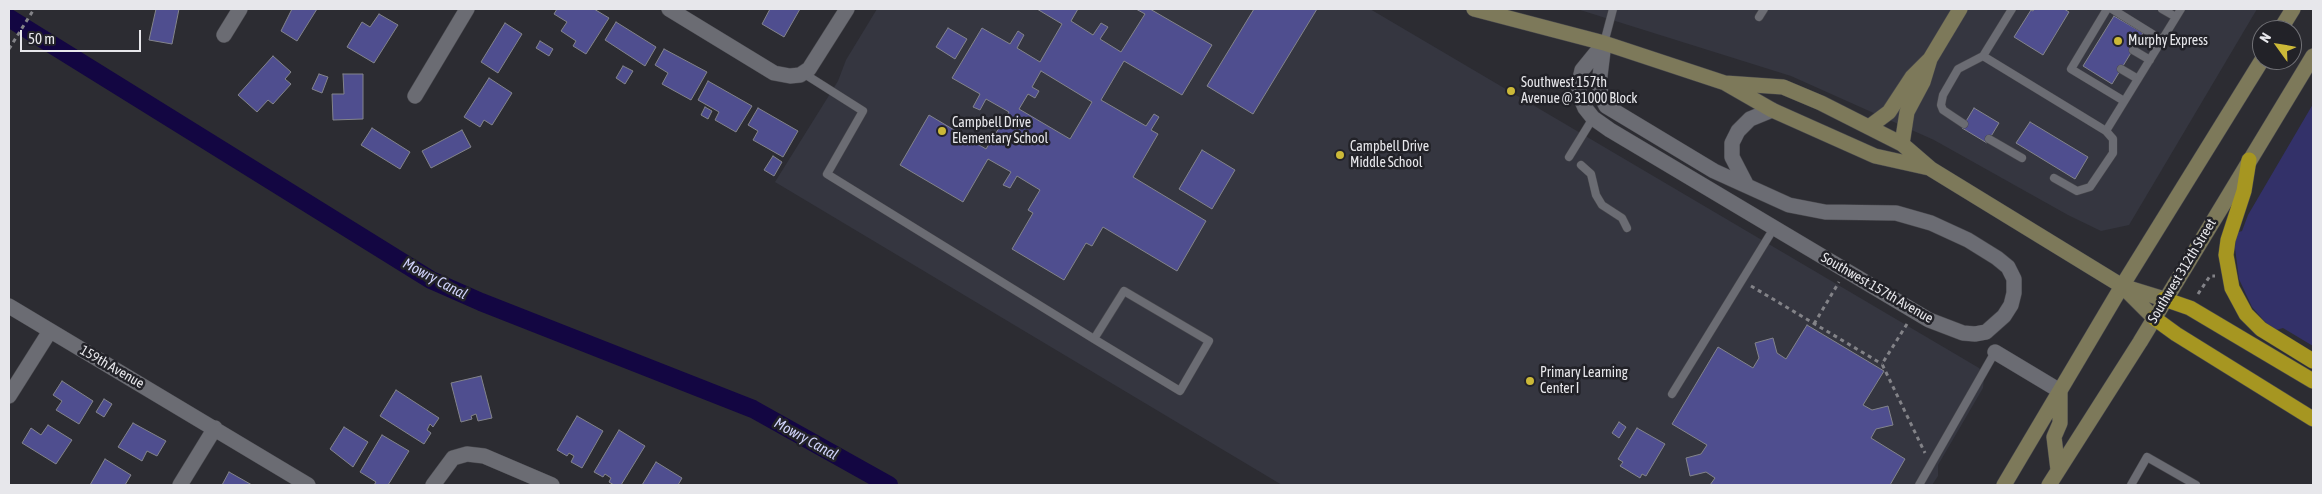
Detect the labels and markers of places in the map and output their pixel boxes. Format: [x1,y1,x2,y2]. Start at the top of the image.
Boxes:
place label: Murphy Express [2128,33,2208,49]
marker: Murphy Express [2112,35,2124,47]
place label: Southwest 157th Avenue @ 31000 Block [1521,75,1637,108]
marker: Southwest 157th Avenue @ 31000 Block [1505,85,1517,97]
place label: Campbell Drive Elementary School [952,115,1048,148]
marker: Campbell Drive Elementary School [936,125,948,137]
place label: Campbell Drive Middle School [1350,139,1429,172]
marker: Campbell Drive Middle School [1334,149,1346,161]
place label: Primary Learning Center I [1540,365,1628,398]
marker: Primary Learning Center I [1524,375,1536,387]

